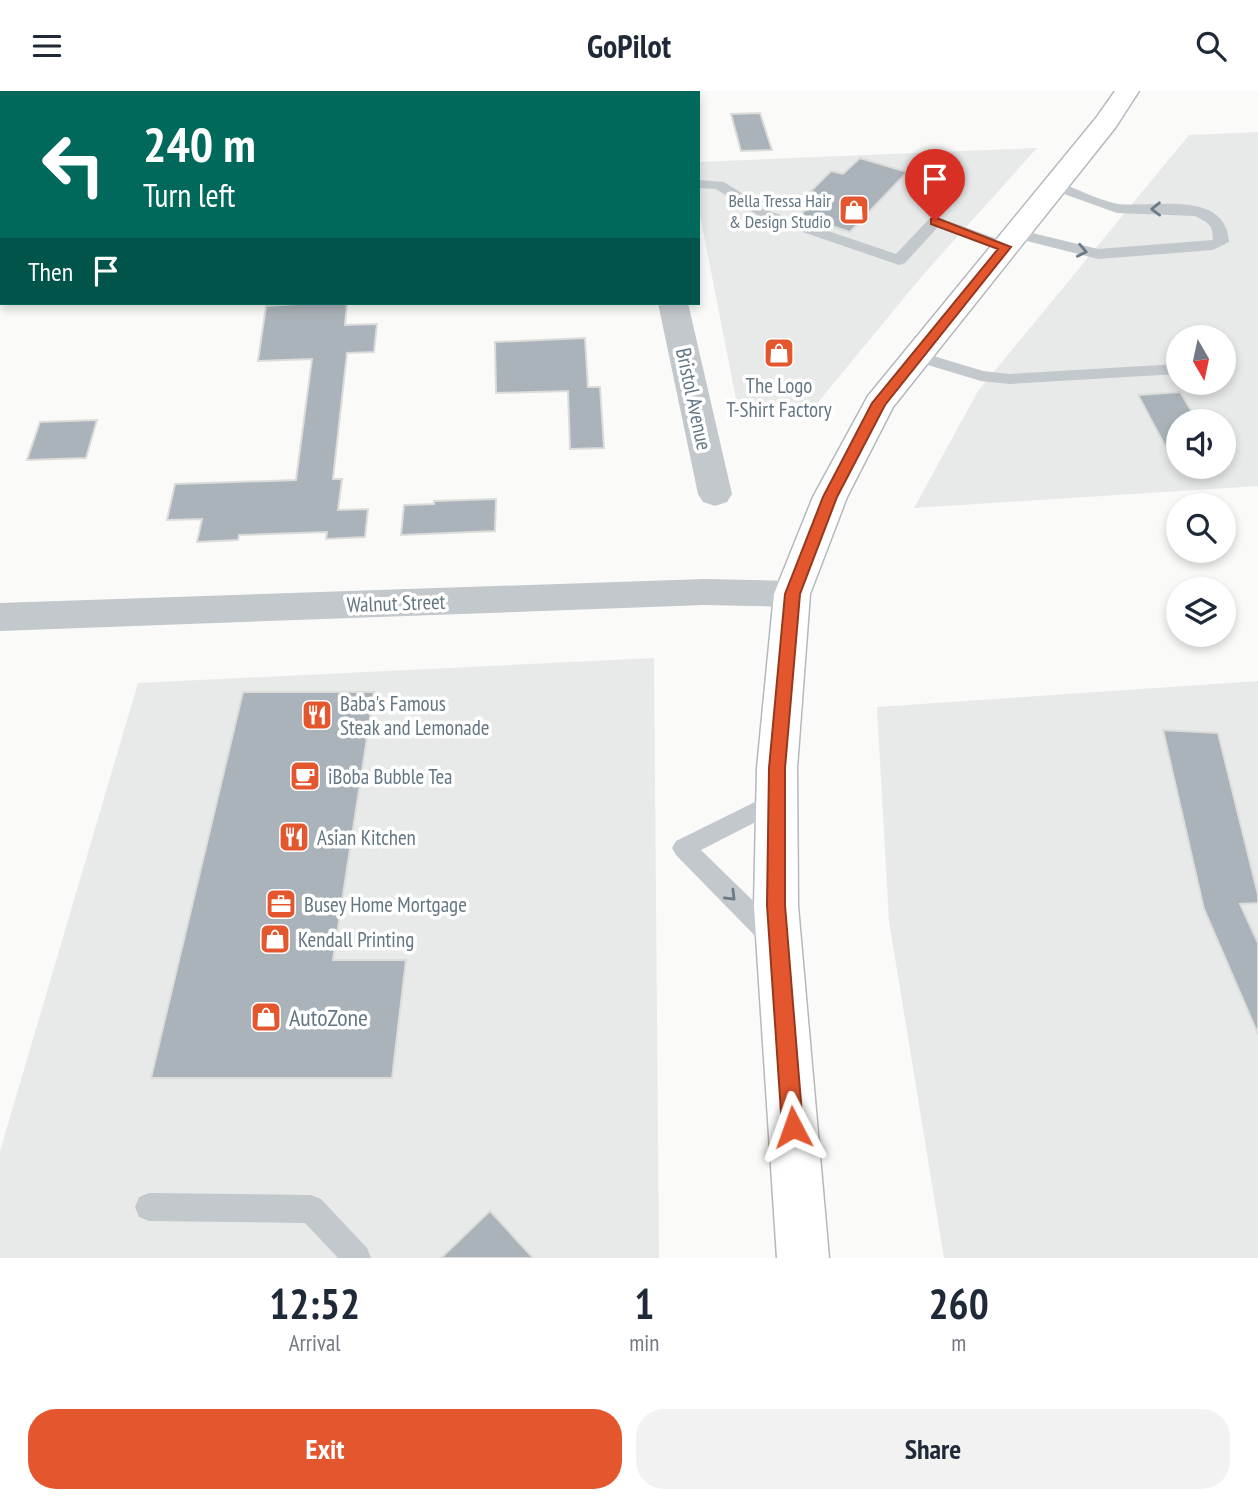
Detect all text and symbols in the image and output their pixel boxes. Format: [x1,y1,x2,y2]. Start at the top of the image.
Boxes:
text: GoPilot [587,25,671,67]
icon: menu [28,27,66,65]
icon: search [1192,27,1230,65]
text: 240 m [143,112,256,176]
icon: left [28,119,119,210]
pin [905,149,965,221]
icon: arrive [916,160,954,198]
text: Turn left [143,174,235,216]
place label: Bella Tressa Hair & Design Studio [728,189,831,233]
shop icon: Bella Tressa Hair & Design Studio [837,193,871,227]
one-way arrow [1150,202,1161,217]
one-way arrow [1076,243,1088,258]
icon: arrive [87,252,125,290]
text: Then [28,255,73,288]
north arrow [1166,325,1236,395]
map controls [1166,325,1236,647]
shop icon: The Logo T-Shirt Factory [762,336,796,370]
street label: Bristol Avenue [670,345,718,453]
place label: The Logo T-Shirt Factory [726,372,832,423]
button: sound [1166,409,1236,479]
button: search [1166,493,1236,563]
button: layers [1166,577,1236,647]
street label: Walnut Street [346,588,446,618]
place label: Baba's Famous Steak and Lemonade [340,690,490,741]
restaurant icon: Baba's Famous Steak and Lemonade [300,698,334,732]
cafe icon: iBoba Bubble Tea [288,759,322,793]
place label: iBoba Bubble Tea [328,763,453,790]
restaurant icon: Asian Kitchen [277,820,311,854]
place label: Asian Kitchen [317,824,416,851]
office icon: Busey Home Mortgage [264,887,298,921]
one-way arrow [723,887,736,900]
place label: Busey Home Mortgage [304,891,467,918]
shop icon: Kendall Printing [258,922,292,956]
place label: Kendall Printing [298,926,414,953]
shop icon: AutoZone [249,1000,283,1034]
place label: AutoZone [289,1002,368,1033]
position arrow [756,1090,830,1164]
text: 12:52 [269,1276,360,1331]
text: 1 [634,1276,654,1331]
text: 260 [929,1276,989,1331]
text: Arrival [289,1328,341,1357]
text: min [629,1328,659,1357]
text: m [951,1328,966,1357]
button: Exit [28,1409,622,1489]
button: Share [636,1409,1230,1489]

